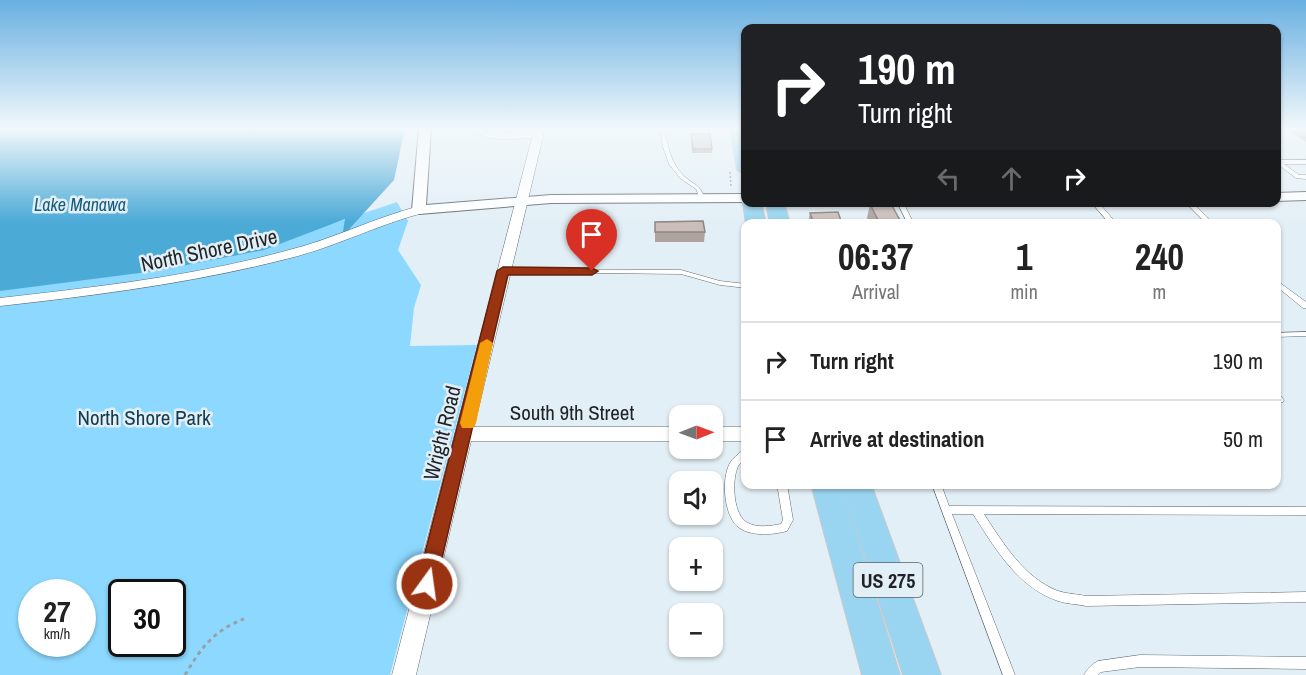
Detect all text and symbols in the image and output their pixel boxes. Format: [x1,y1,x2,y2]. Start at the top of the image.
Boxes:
text: 190 m [858,41,956,97]
icon: right [759,48,837,126]
text: Turn right [858,95,952,131]
icon: left [932,162,965,195]
icon: ahead [995,162,1028,195]
icon: right [1058,162,1091,195]
water label: Lake Manawa [34,192,126,217]
pin [566,209,617,271]
icon: arrive [575,218,608,251]
street label: North Shore Drive [138,221,280,279]
text: 06:37 [838,233,913,281]
text: 1 [1016,233,1032,281]
text: 240 [1135,233,1184,281]
text: Arrival [852,278,899,305]
text: min [1010,278,1038,305]
text: m [1153,278,1166,305]
icon: right [759,345,792,378]
text: Turn right [810,346,894,376]
text: 190 m [1213,346,1263,376]
street label: Wright Road [416,383,468,483]
street label: South 9th Street [510,398,634,427]
park label: North Shore Park [77,403,211,432]
north arrow [669,405,723,459]
map controls [669,405,723,657]
icon: arrive [759,423,792,456]
text: Arrive at destination [810,424,984,454]
text: 50 m [1223,424,1263,454]
button: sound [669,471,723,525]
button: + [669,537,723,591]
position arrow [395,552,459,616]
road number: US 275 [854,563,922,597]
speed limit sign: 30 [108,579,186,657]
text: 27 [43,591,71,631]
button: − [669,603,723,657]
text: km/h [44,623,70,644]

